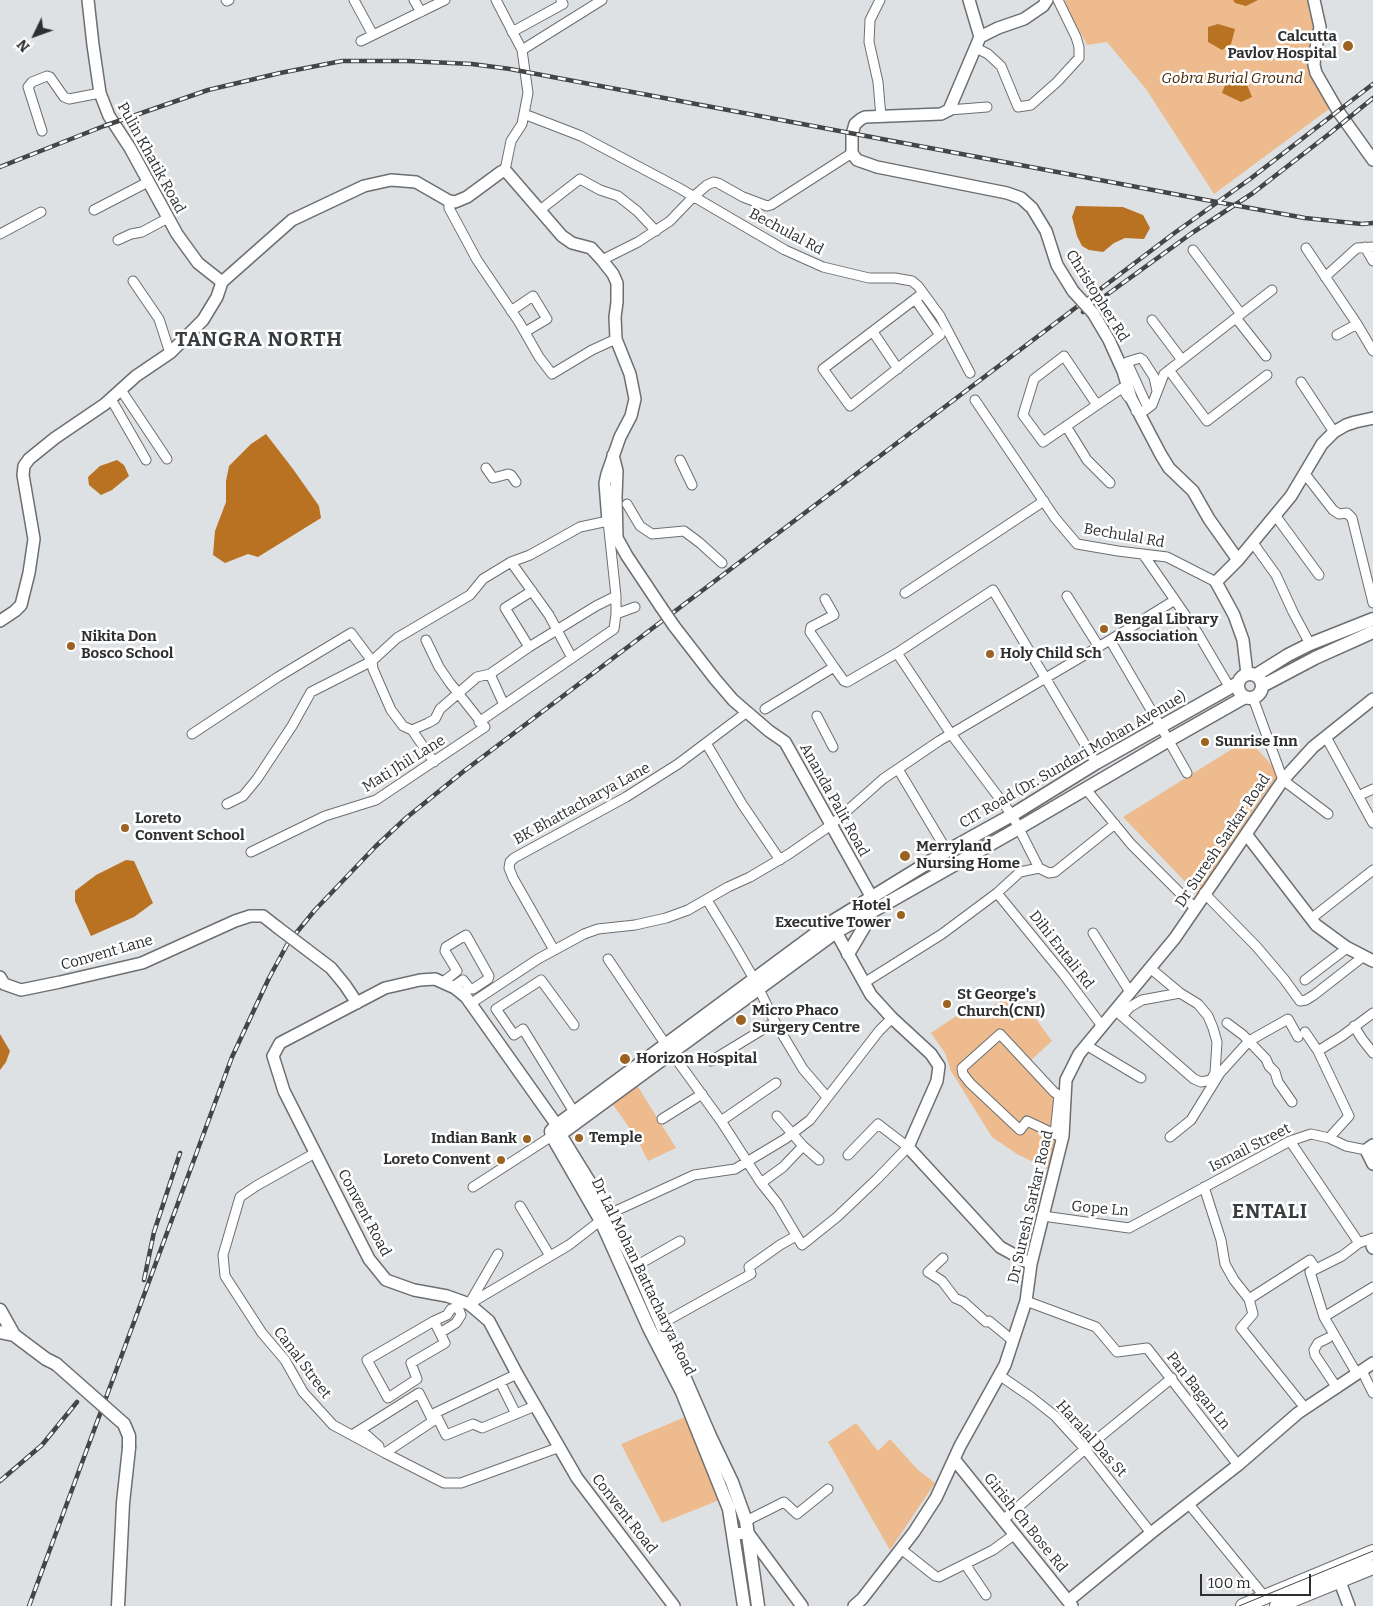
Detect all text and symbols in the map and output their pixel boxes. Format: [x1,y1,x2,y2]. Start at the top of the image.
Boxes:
north arrow [10,10,60,60]
place label: Calcutta Pavlov Hospital [1228,28,1337,63]
text: N [14,36,33,55]
marker: Calcutta Pavlov Hospital [1341,39,1355,53]
park label: Gobra Burial Ground [1161,70,1303,88]
street label: Pulin Khatik Road [113,99,189,217]
street label: Bechulal Rd [746,205,826,259]
street label: Christopher Rd [1062,247,1132,345]
district label: TANGRA NORTH [174,328,344,352]
street label: Bechulal Rd [1082,520,1166,552]
place label: Bengal Library Association [1114,611,1218,646]
marker: Bengal Library Association [1098,623,1110,635]
place label: Nikita Don Bosco School [81,628,174,663]
marker: Nikita Don Bosco School [65,640,77,652]
place label: Holy Child Sch [1000,645,1102,663]
marker: Holy Child Sch [984,648,996,660]
street label: CIT Road (Dr. Sundari Mohan Avenue) [956,687,1190,833]
street label: Mati Jhil Lane [359,731,449,797]
place label: Sunrise Inn [1215,733,1298,751]
marker: Sunrise Inn [1199,736,1211,748]
street label: Ananda Palit Road [795,740,873,860]
street label: BK Bhattacharya Lane [511,759,653,849]
street label: Dr Suresh Sarkar Road [1172,771,1274,911]
place label: Loreto Convent School [135,810,245,845]
marker: Loreto Convent School [119,822,131,834]
place label: Merryland Nursing Home [916,838,1020,873]
marker: Merryland Nursing Home [898,849,912,863]
place label: Hotel Executive Tower [775,897,891,932]
street label: Dihi Entali Rd [1025,907,1097,993]
marker: Hotel Executive Tower [895,909,907,921]
street label: Convent Lane [59,931,155,975]
place label: St George's Church(CNI) [957,986,1045,1021]
marker: St George's Church(CNI) [941,998,953,1010]
place label: Micro Phaco Surgery Centre [752,1002,860,1037]
marker: Micro Phaco Surgery Centre [734,1013,748,1027]
place label: Horizon Hospital [636,1050,757,1068]
marker: Horizon Hospital [618,1052,632,1066]
street label: Ismail Street [1206,1120,1294,1176]
place label: Temple [589,1129,642,1147]
street label: Dr Suresh Sarkar Road [1005,1129,1057,1285]
place label: Indian Bank [431,1130,517,1148]
marker: Temple [573,1132,585,1144]
marker: Indian Bank [521,1133,533,1145]
place label: Loreto Convent [383,1151,491,1169]
marker: Loreto Convent [495,1154,507,1166]
street label: Convent Road [334,1166,394,1260]
street label: Dr Lal Mohan Battacharya Road [587,1175,699,1379]
street label: Gope Ln [1071,1198,1129,1220]
district label: ENTALI [1231,1200,1309,1224]
street label: Canal Street [269,1324,335,1402]
street label: Pan Bagan Ln [1162,1349,1234,1433]
street label: Haralal Das St [1052,1397,1130,1481]
street label: Girish Ch Bose Rd [979,1470,1071,1576]
street label: Convent Road [587,1471,661,1557]
scale bar [1203,1564,1314,1596]
text: 100 m [1208,1574,1251,1592]

